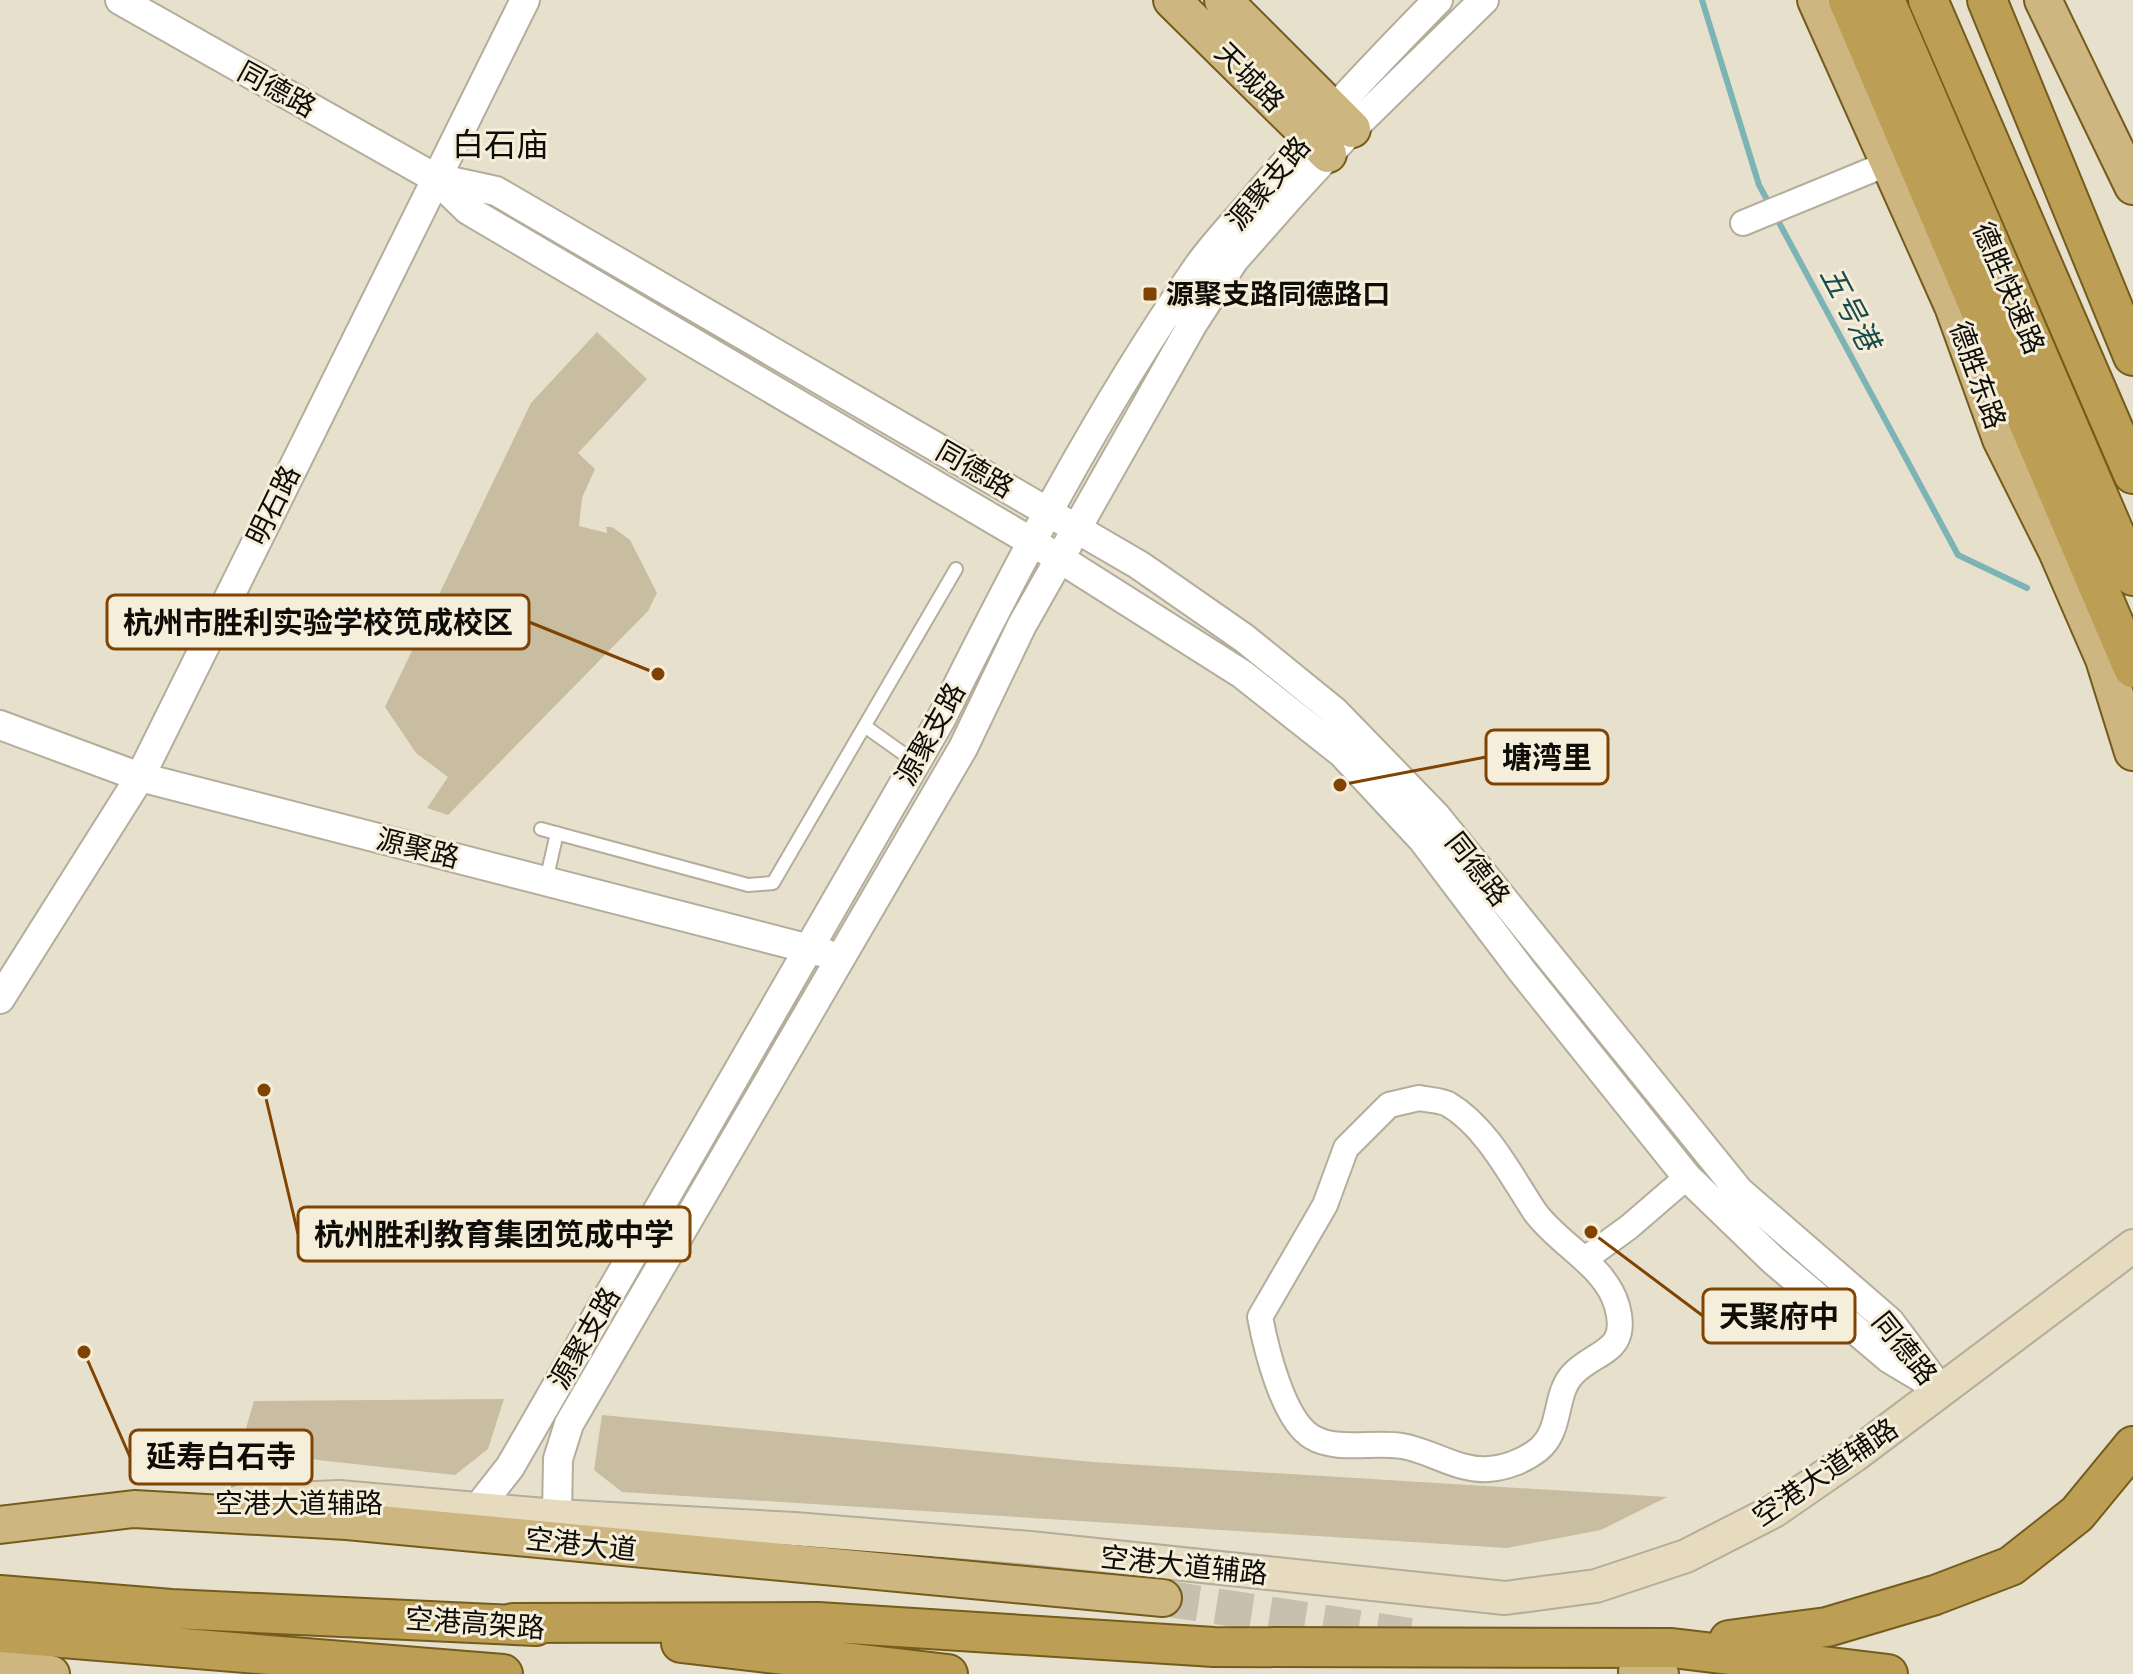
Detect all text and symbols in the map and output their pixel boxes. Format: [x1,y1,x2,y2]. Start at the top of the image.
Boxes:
street label: 天城路 [1208,35,1292,119]
street label: 同德路 [232,53,322,125]
district label: 白石庙 [452,125,548,165]
street label: 源聚支路 [1218,129,1318,237]
street label: 德胜快速路 [1965,217,2053,359]
water label: 五号港 [1812,259,1890,360]
place label: 源聚支路同德路口 [1166,276,1390,312]
marker: 源聚支路同德路口 [1141,285,1159,303]
street label: 德胜东路 [1942,316,2014,434]
street label: 同德路 [930,432,1020,506]
street label: 明石路 [238,459,308,551]
callout: 杭州市胜利实验学校笕成校区 [107,595,529,649]
text: 杭州市胜利实验学校笕成校区 [123,603,513,642]
street label: 源聚支路 [887,676,973,792]
callout: 塘湾里 [1486,730,1608,784]
text: 塘湾里 [1502,738,1592,777]
street label: 源聚路 [373,820,463,876]
street label: 同德路 [1438,825,1518,913]
callout: 杭州胜利教育集团笕成中学 [298,1207,690,1261]
text: 杭州胜利教育集团笕成中学 [314,1215,674,1254]
street label: 源聚支路 [540,1280,628,1396]
callout: 天聚府中 [1703,1289,1855,1343]
text: 天聚府中 [1719,1297,1839,1336]
street label: 同德路 [1865,1304,1945,1392]
street label: 空港大道辅路 [1745,1410,1905,1534]
callout: 延寿白石寺 [130,1430,312,1484]
text: 延寿白石寺 [146,1437,296,1476]
street label: 空港大道辅路 [215,1485,383,1521]
street label: 空港大道 [523,1520,639,1568]
street label: 空港大道辅路 [1099,1538,1269,1592]
street label: 空港高架路 [404,1600,546,1646]

